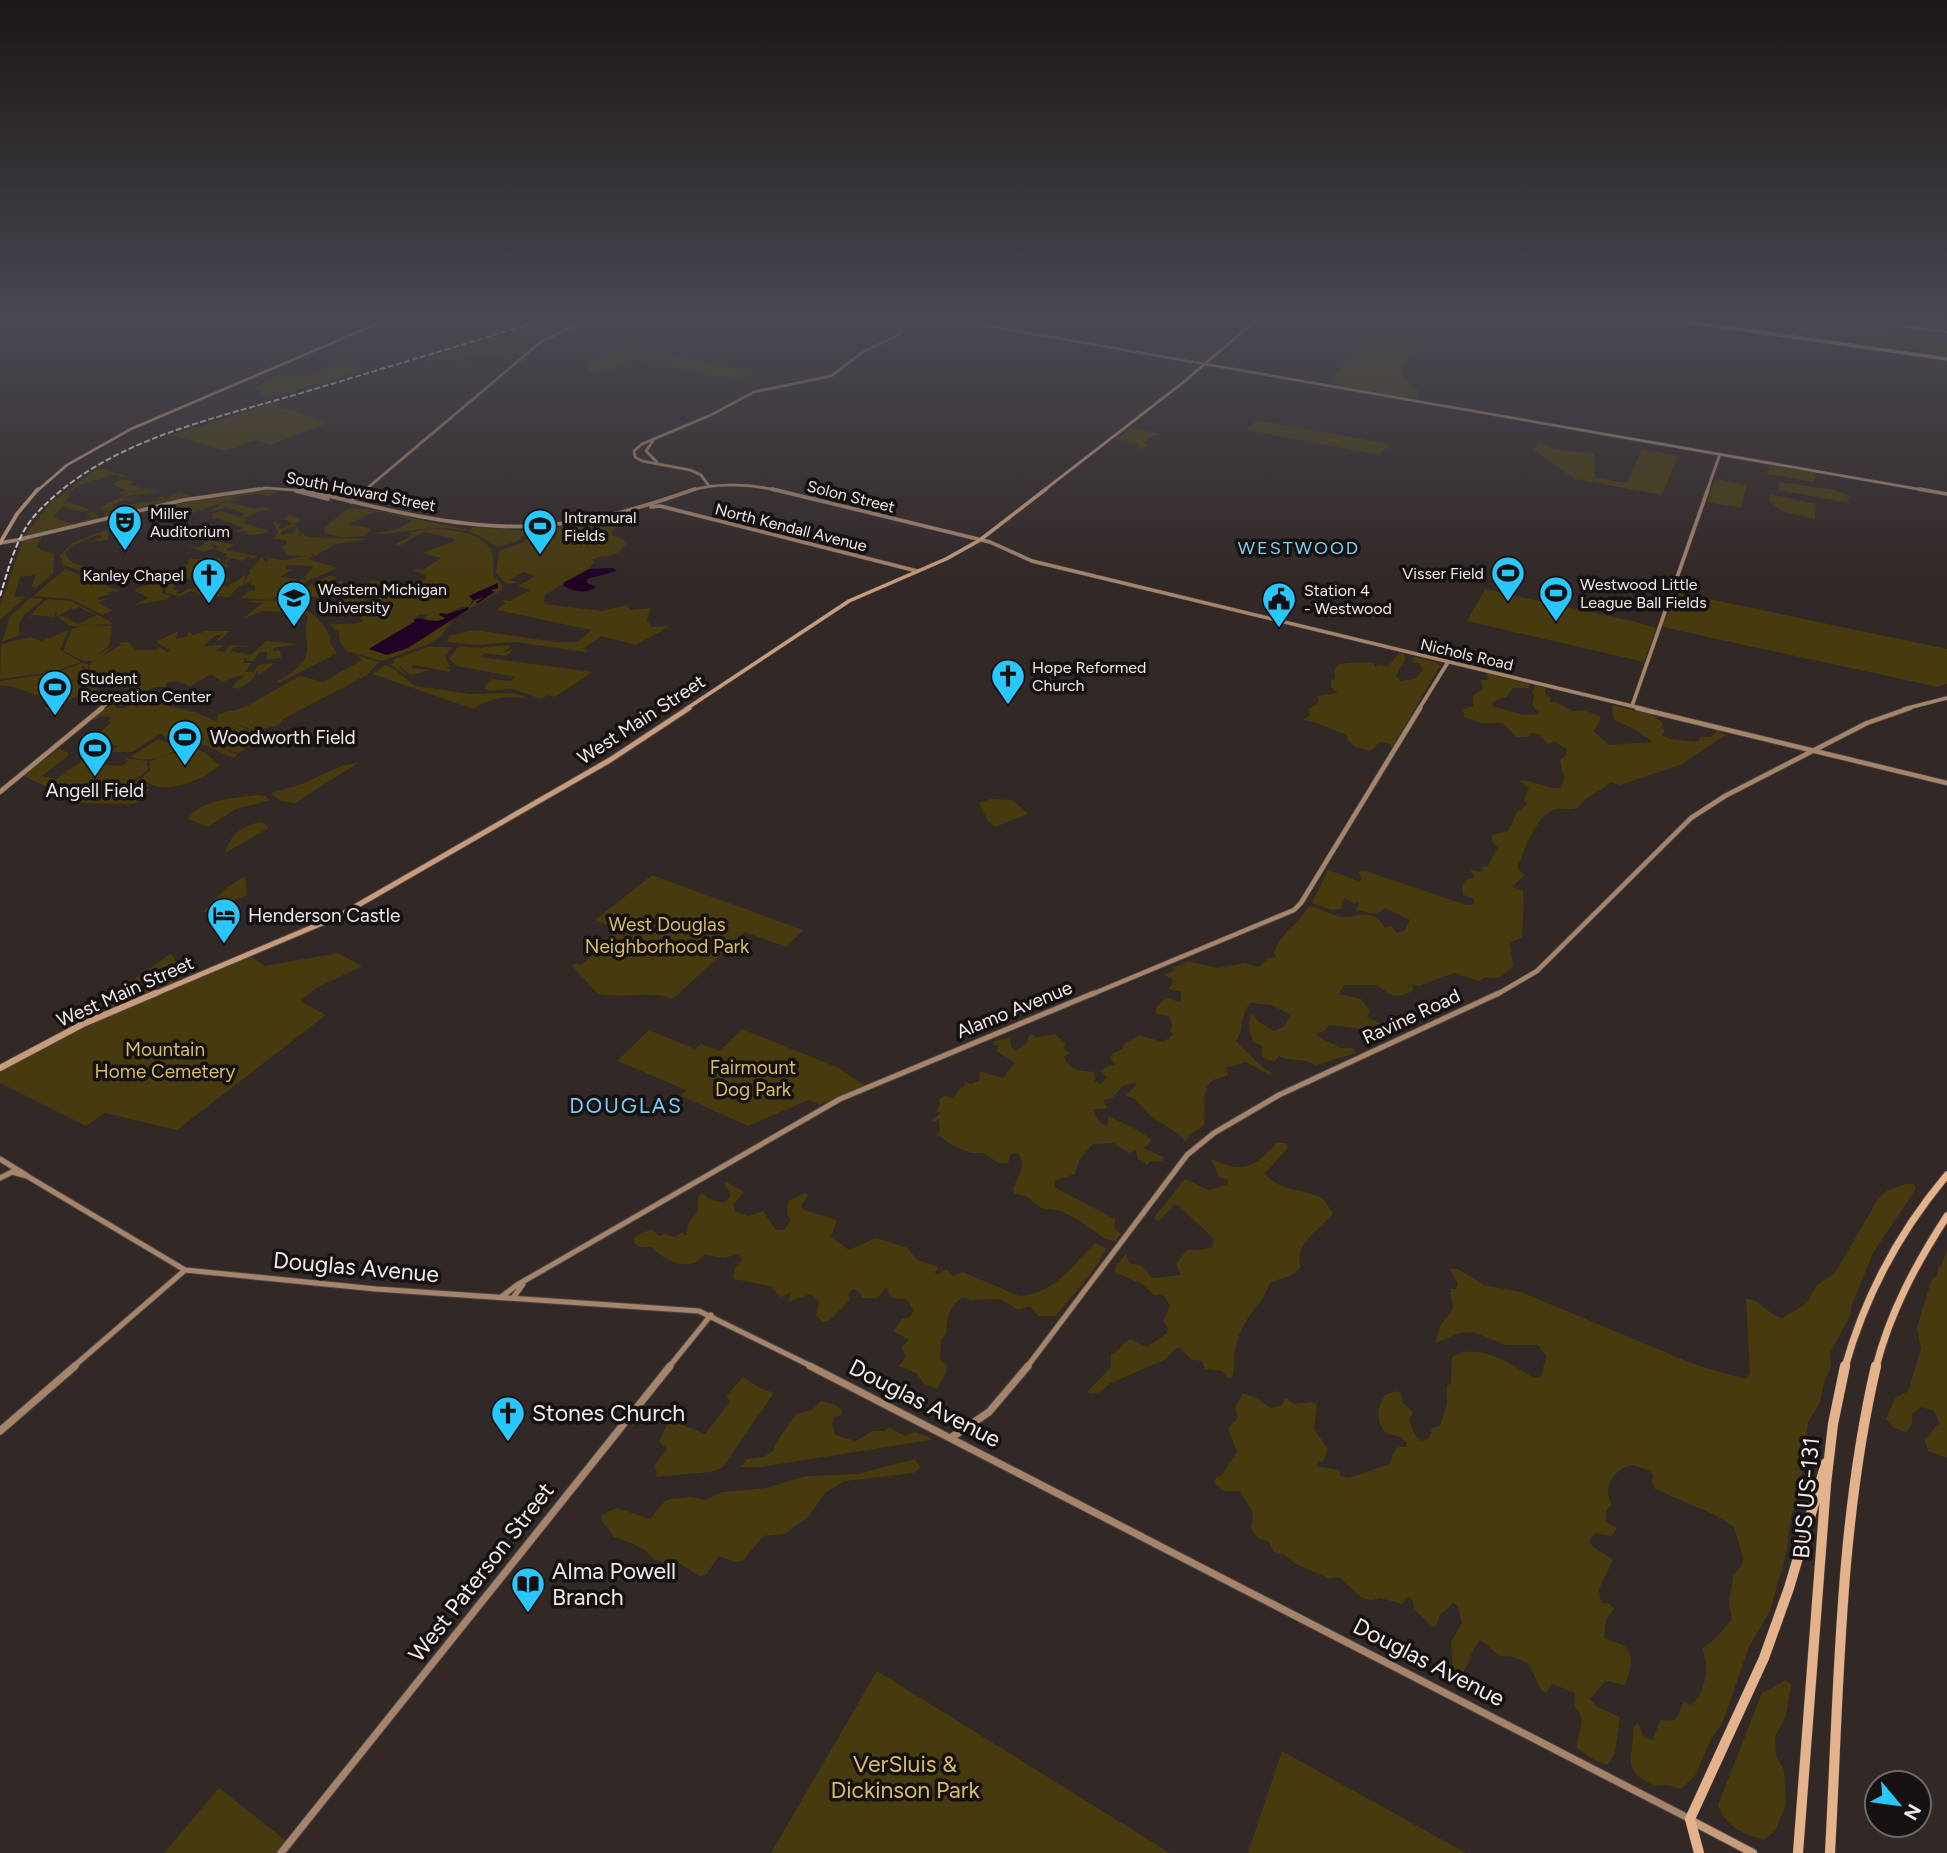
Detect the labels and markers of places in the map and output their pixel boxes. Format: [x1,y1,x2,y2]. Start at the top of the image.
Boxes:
theatre icon: Miller Auditorium [106,503,144,552]
place label: Miller Auditorium [150,504,230,541]
sports icon: Intramural Fields [521,507,559,556]
place label: Intramural Fields [564,508,637,545]
sports icon: Visser Field [1489,554,1527,603]
church icon: Kanley Chapel [190,556,228,605]
place label: Visser Field [1402,564,1484,583]
place label: Kanley Chapel [83,566,184,585]
sports icon: Westwood Little League Ball Fields [1537,574,1575,623]
place label: Westwood Little League Ball Fields [1580,575,1707,612]
school or university icon: Western Michigan University [275,579,313,628]
place label: Western Michigan University [318,580,447,617]
public building icon: Station 4 - Westwood [1260,580,1298,629]
place label: Station 4 - Westwood [1304,581,1392,618]
church icon: Hope Reformed Church [989,657,1027,706]
place label: Hope Reformed Church [1032,658,1146,695]
sports icon: Student Recreation Center [36,668,74,717]
place label: Student Recreation Center [80,669,212,706]
sports icon: Woodworth Field [166,718,204,767]
place label: Woodworth Field [210,726,356,749]
sports icon: Angell Field [76,729,114,778]
place label: Angell Field [46,779,144,802]
hotel icon: Henderson Castle [205,896,243,945]
place label: Henderson Castle [248,904,400,927]
church icon: Stones Church [489,1394,527,1443]
place label: Stones Church [532,1399,685,1427]
place label: Alma Powell Branch [552,1557,676,1611]
library icon: Alma Powell Branch [509,1565,547,1614]

